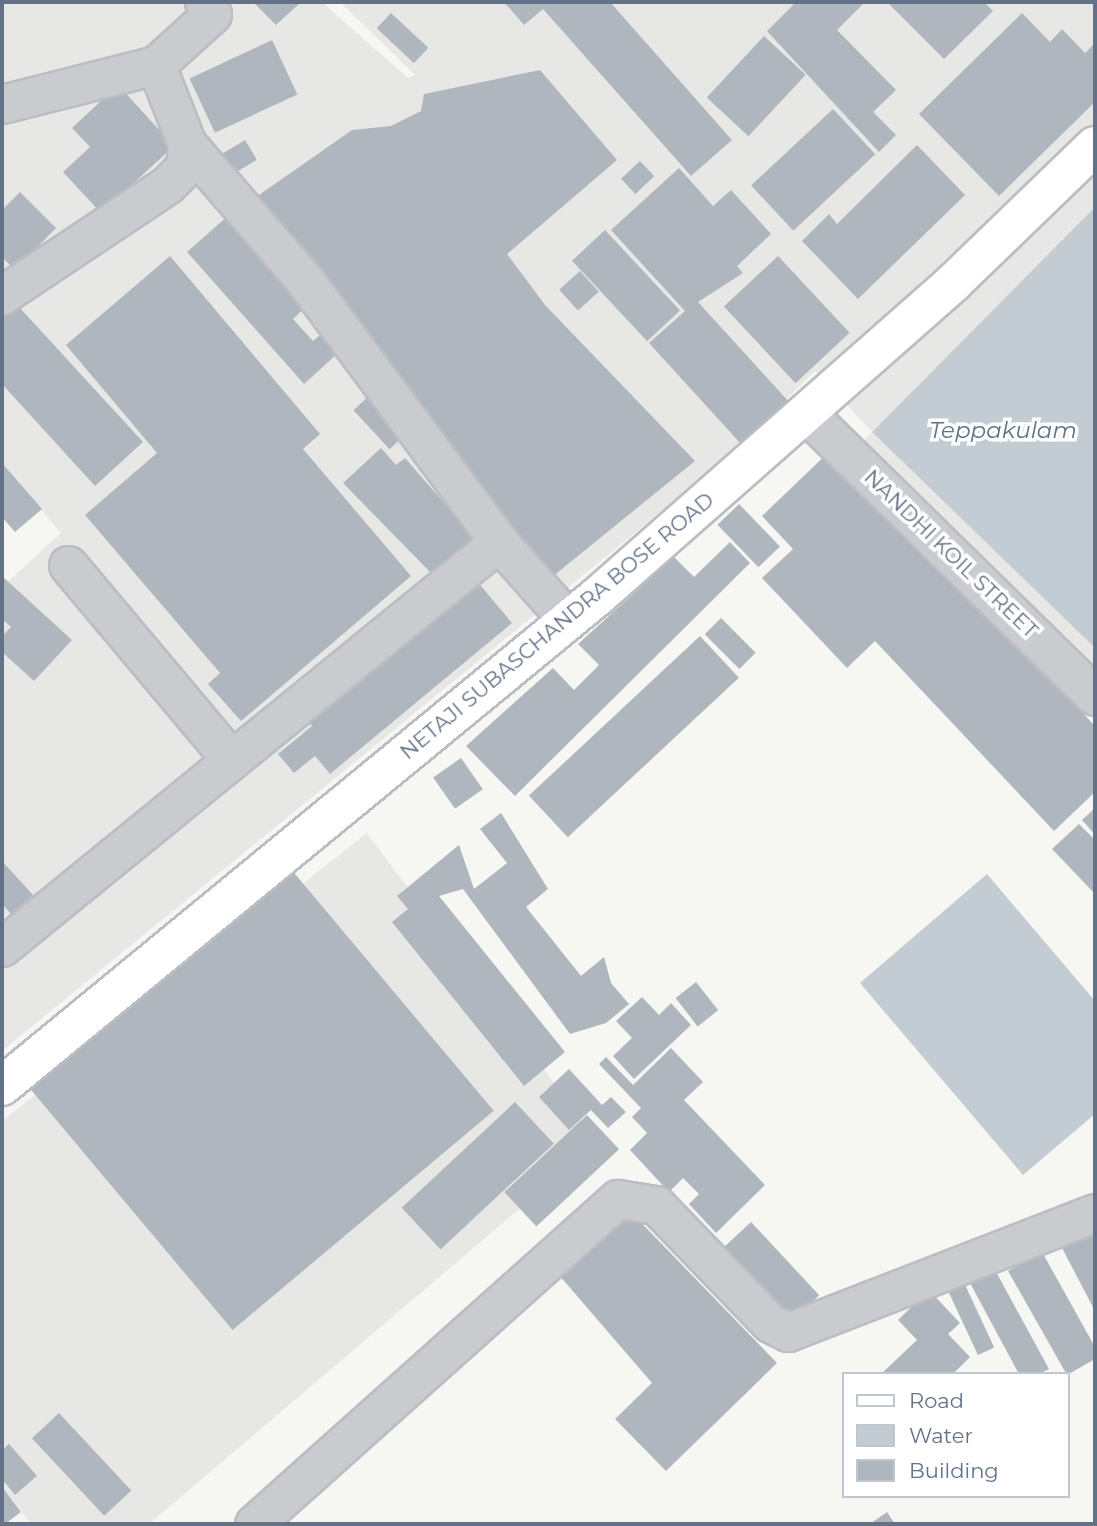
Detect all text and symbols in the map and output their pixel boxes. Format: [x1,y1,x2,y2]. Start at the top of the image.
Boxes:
water label: Teppakulam [929,416,1077,444]
street label: NANDHI KOIL STREET [859,465,1043,643]
street label: NETAJI SUBASCHANDRA BOSE ROAD [395,487,719,765]
legend [842,1372,1069,1498]
text: Road [909,1388,964,1413]
text: Water [909,1423,973,1448]
text: Building [909,1458,999,1483]

